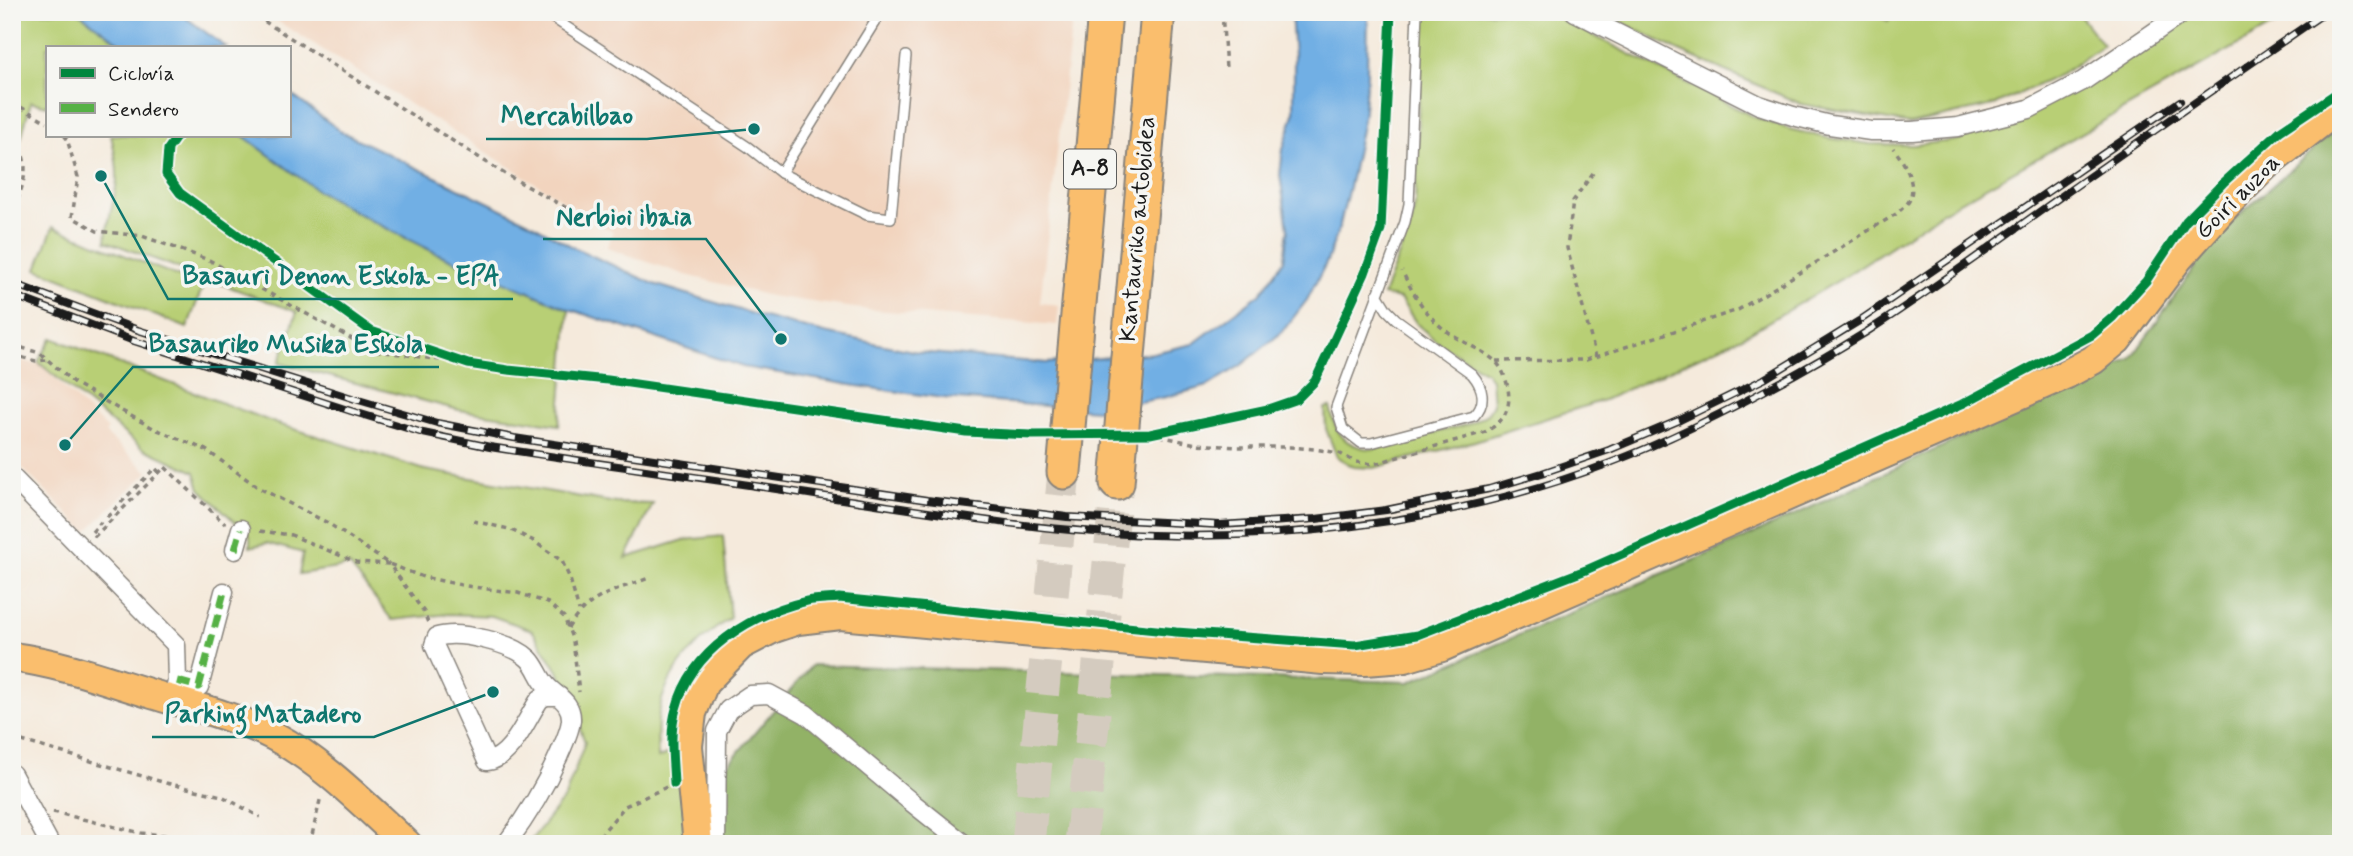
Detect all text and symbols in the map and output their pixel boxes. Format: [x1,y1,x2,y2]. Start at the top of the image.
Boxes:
legend [46,46,290,136]
text: Ciclovía [108,60,175,88]
callout: Mercabilbao [486,92,647,139]
text: Sendero [108,96,179,124]
text: Mercabilbao [501,100,634,134]
street label: Kantauriko autobidea [1113,115,1163,343]
street label: Goiri auzoa [2189,148,2287,246]
road number: A-8 [1064,150,1116,188]
callout: Nerbioi ibaia [543,192,706,239]
text: Nerbioi ibaia [556,201,692,235]
callout: Basauri Denon Eskola - EPA [168,252,513,299]
text: Basauri Denon Eskola - EPA [182,260,500,294]
callout: Basauriko Musika Eskola [133,320,439,367]
text: Basauriko Musika Eskola [149,328,423,362]
callout: Parking Matadero [152,690,374,737]
text: Parking Matadero [164,698,362,735]

